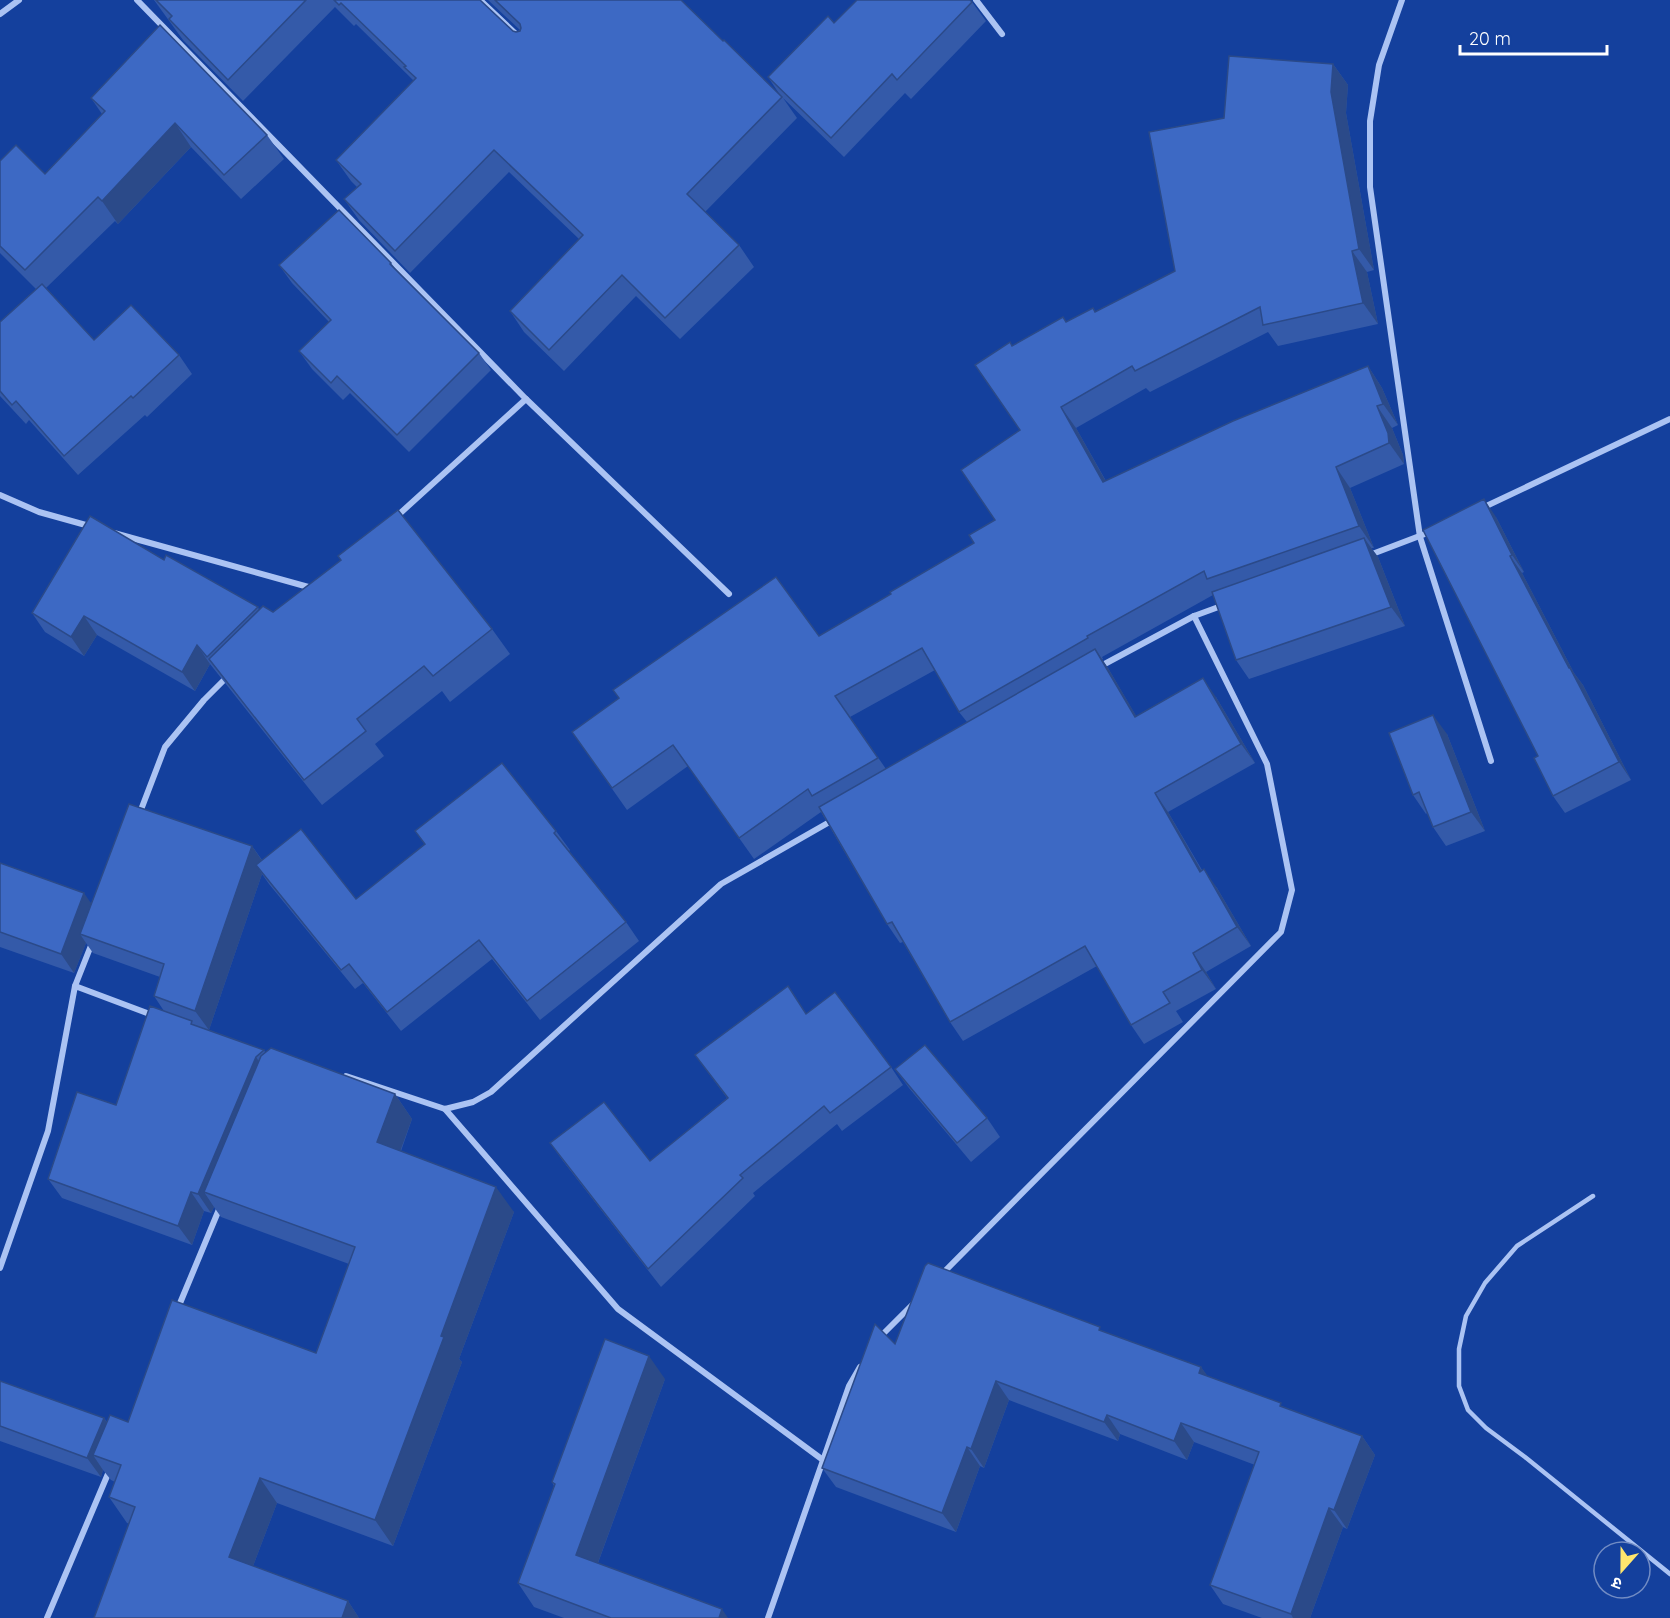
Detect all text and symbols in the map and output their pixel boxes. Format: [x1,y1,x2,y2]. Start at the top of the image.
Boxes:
scale bar [1460,18,1607,56]
text: 20 m [1469,27,1511,50]
north arrow [1592,1540,1652,1600]
text: उ [1608,1573,1625,1595]

